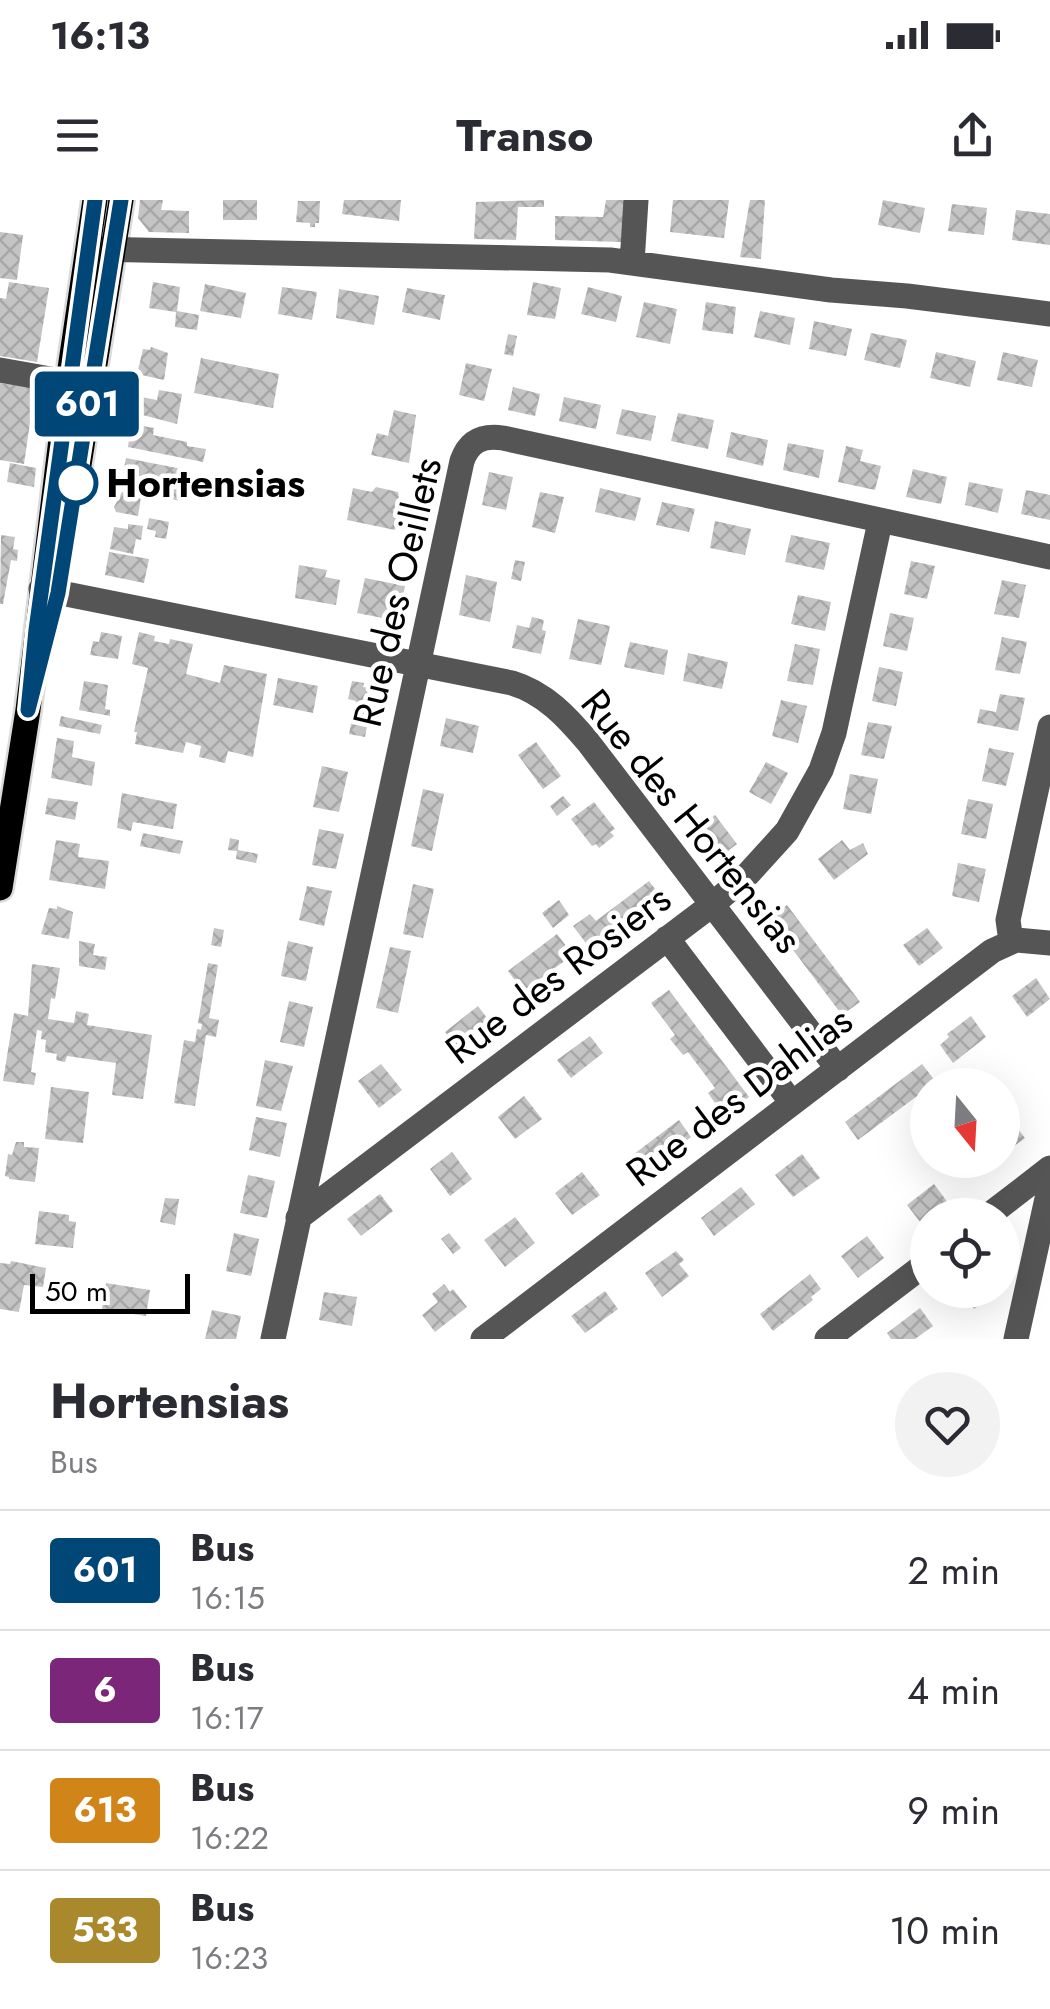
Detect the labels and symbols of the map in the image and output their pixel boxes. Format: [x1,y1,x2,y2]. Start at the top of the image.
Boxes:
line badge: 601 [29,372,144,436]
street label: Rue des Oeillets [338,452,456,732]
place label: Hortensias [106,454,305,512]
marker: Hortensias [55,462,97,504]
street label: Rue des Hortensias [567,677,817,965]
street label: Rue des Rosiers [433,870,683,1078]
street label: Rue des Dahlias [614,992,864,1200]
north arrow [910,1068,1020,1178]
scale bar [30,1269,190,1314]

